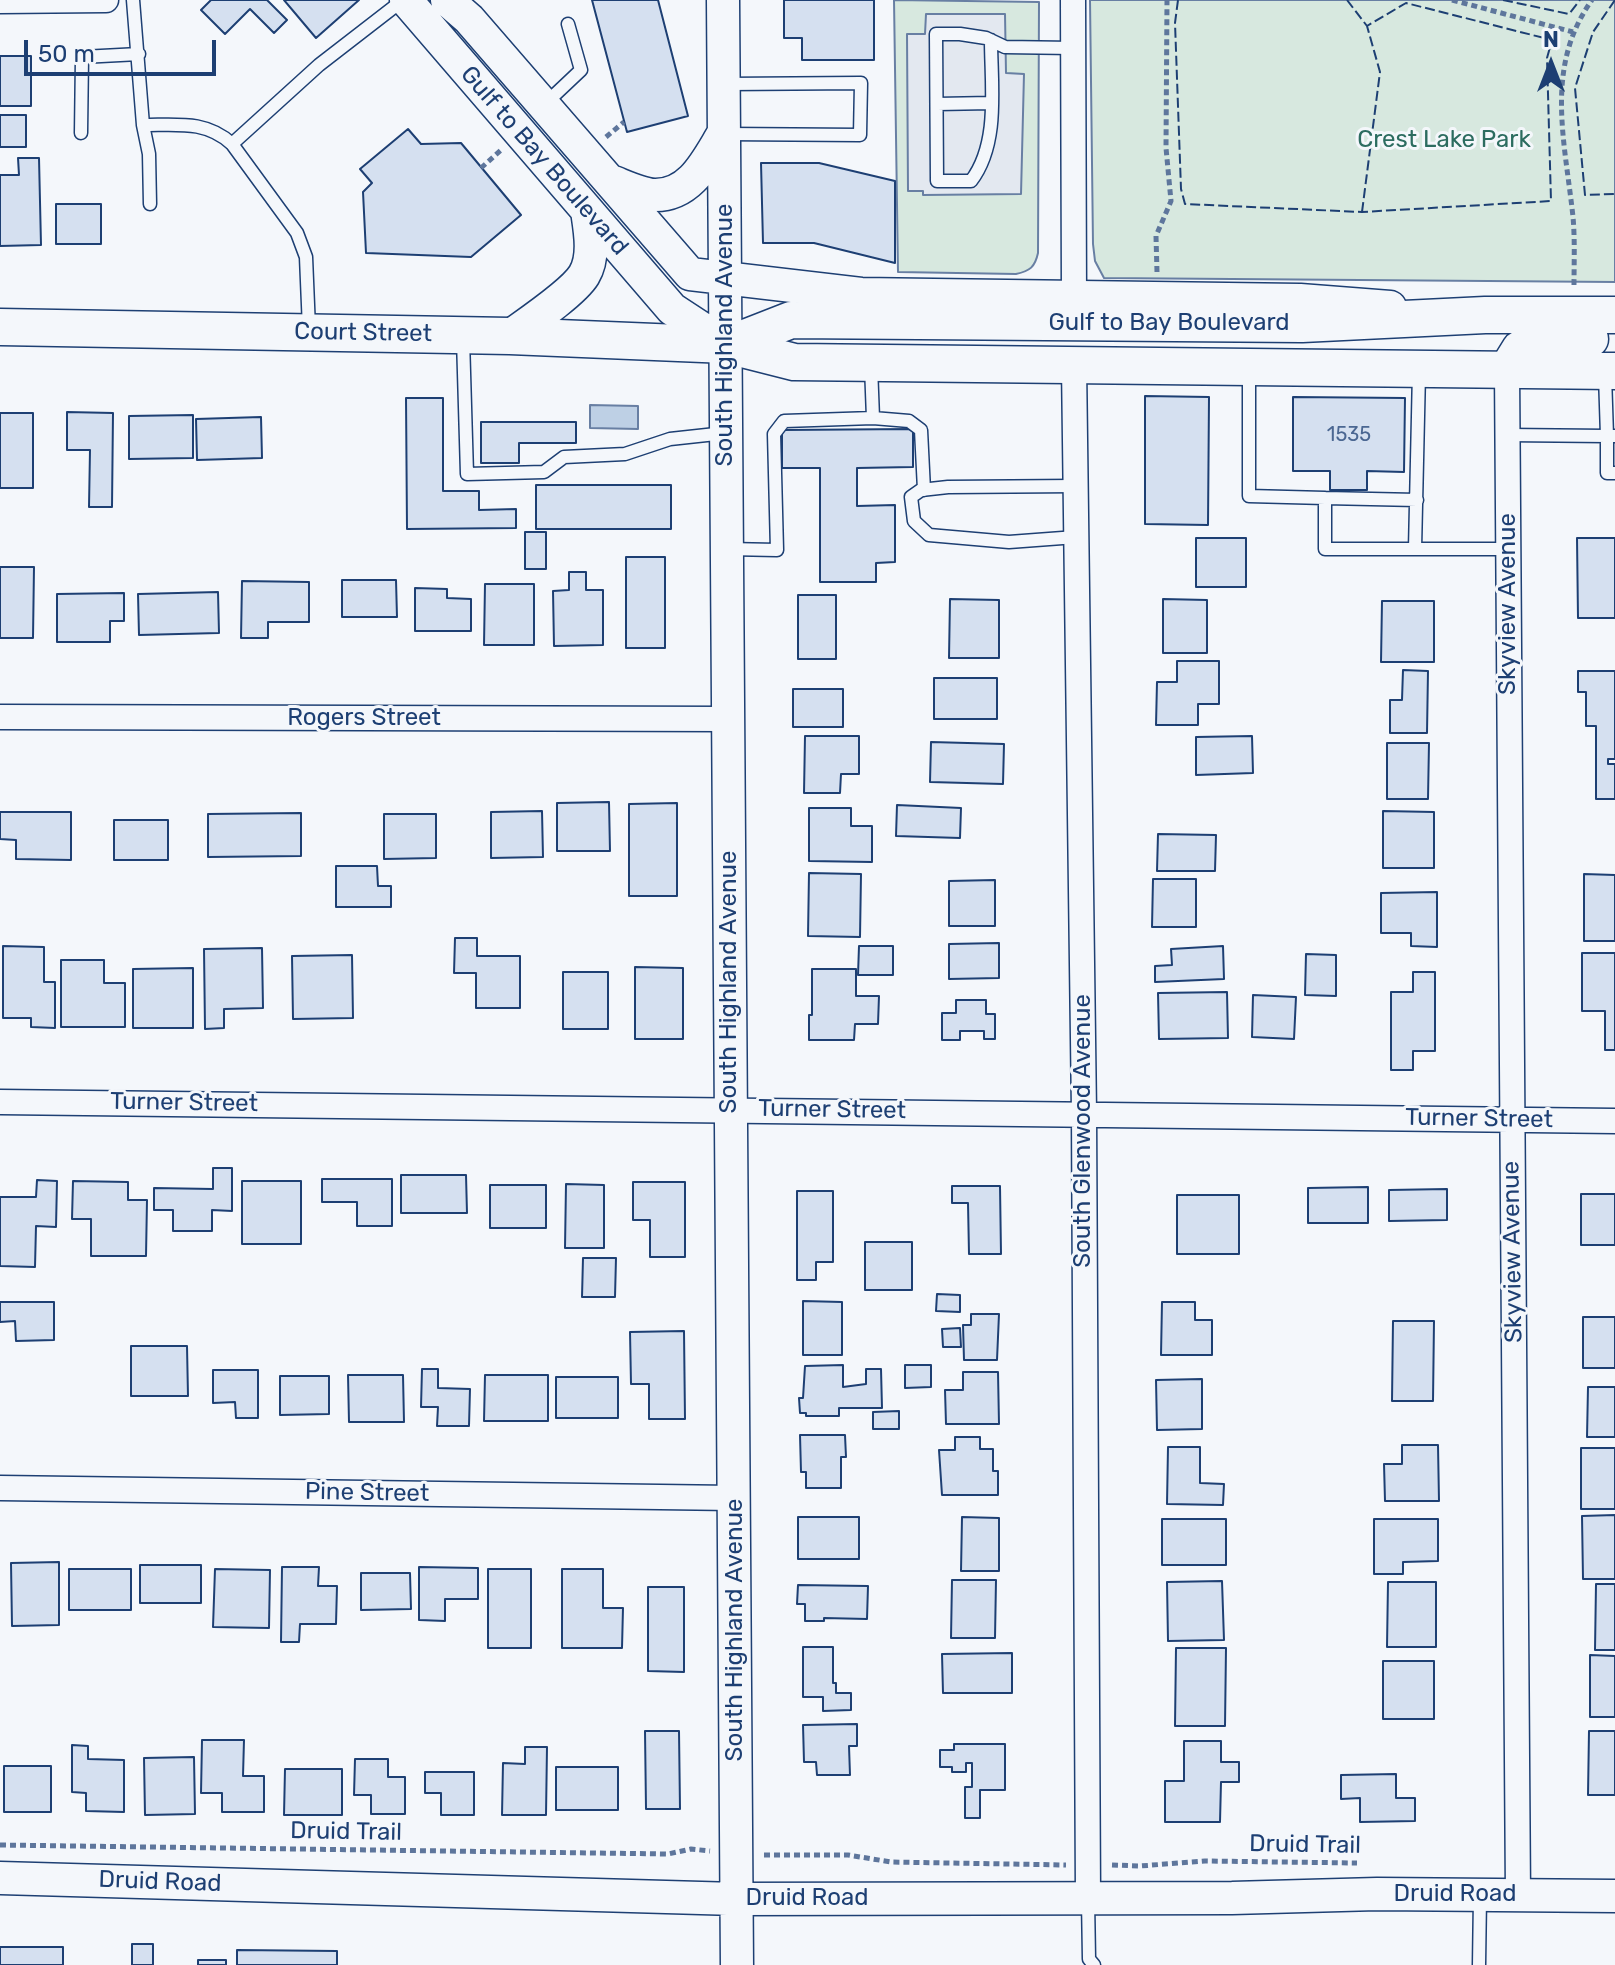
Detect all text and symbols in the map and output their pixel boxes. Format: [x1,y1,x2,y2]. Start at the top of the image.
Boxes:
scale bar [28,24,220,74]
north arrow [1511,24,1591,104]
text: N [1543,26,1559,53]
text: 50 m [38,40,95,68]
street label: Gulf to Bay Boulevard [454,61,634,261]
park label: Crest Lake Park [1357,126,1531,154]
street label: South Highland Avenue [711,204,739,466]
street label: Gulf to Bay Boulevard [1048,309,1290,337]
street label: Court Street [294,317,432,349]
house number: 1535 [1327,423,1371,447]
street label: Skyview Avenue [1494,513,1522,695]
street label: Rogers Street [287,704,441,732]
street label: South Highland Avenue [715,851,743,1113]
street label: South Glenwood Avenue [1069,994,1097,1268]
street label: Turner Street [110,1087,258,1119]
street label: Turner Street [758,1094,906,1126]
street label: Turner Street [1405,1103,1553,1135]
street label: Skyview Avenue [1497,1161,1529,1343]
street label: Pine Street [305,1478,429,1508]
street label: South Highland Avenue [721,1499,749,1761]
street label: Druid Trail [290,1817,402,1847]
street label: Druid Trail [1249,1830,1361,1860]
street label: Druid Road [98,1865,222,1899]
street label: Druid Road [1394,1880,1516,1908]
street label: Druid Road [746,1884,868,1912]

